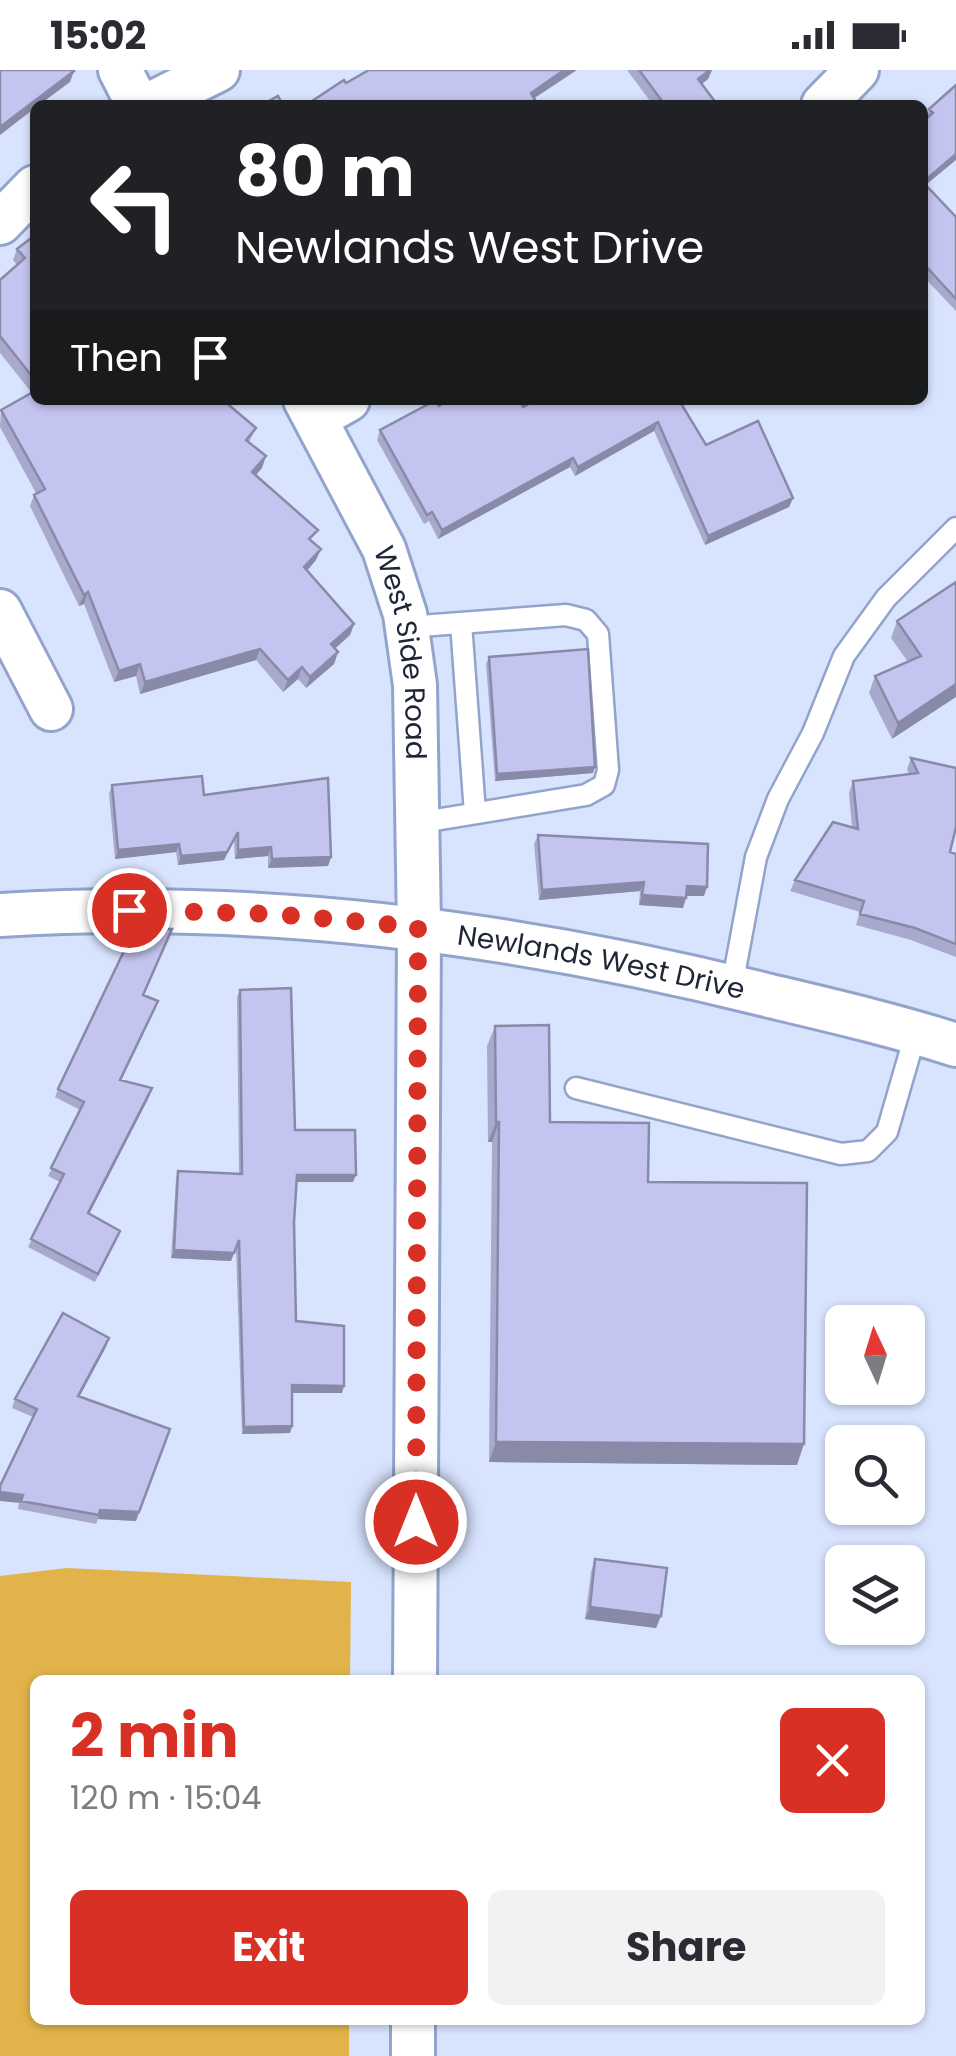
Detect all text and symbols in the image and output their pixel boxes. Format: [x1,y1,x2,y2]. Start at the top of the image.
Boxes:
text: 15:02 [50,9,146,62]
text: 80 m [235,122,415,221]
icon: left [70,140,200,270]
text: Newlands West Drive [235,216,704,279]
icon: arrive [183,330,238,385]
text: Then [70,331,163,384]
street label: West Side Road [365,541,436,760]
pin [87,868,172,953]
icon: arrive [102,883,157,938]
street label: Newlands West Drive [455,915,749,1009]
north arrow [825,1305,925,1405]
map controls [825,1305,925,1645]
button: search [825,1425,925,1525]
position arrow [364,1470,468,1574]
button: layers [825,1545,925,1645]
text: 2 min [70,1694,239,1778]
button: close [780,1708,885,1813]
text: 120 m · 15:04 [70,1775,262,1820]
button: Exit [70,1890,468,2005]
button: Share [488,1890,885,2005]

